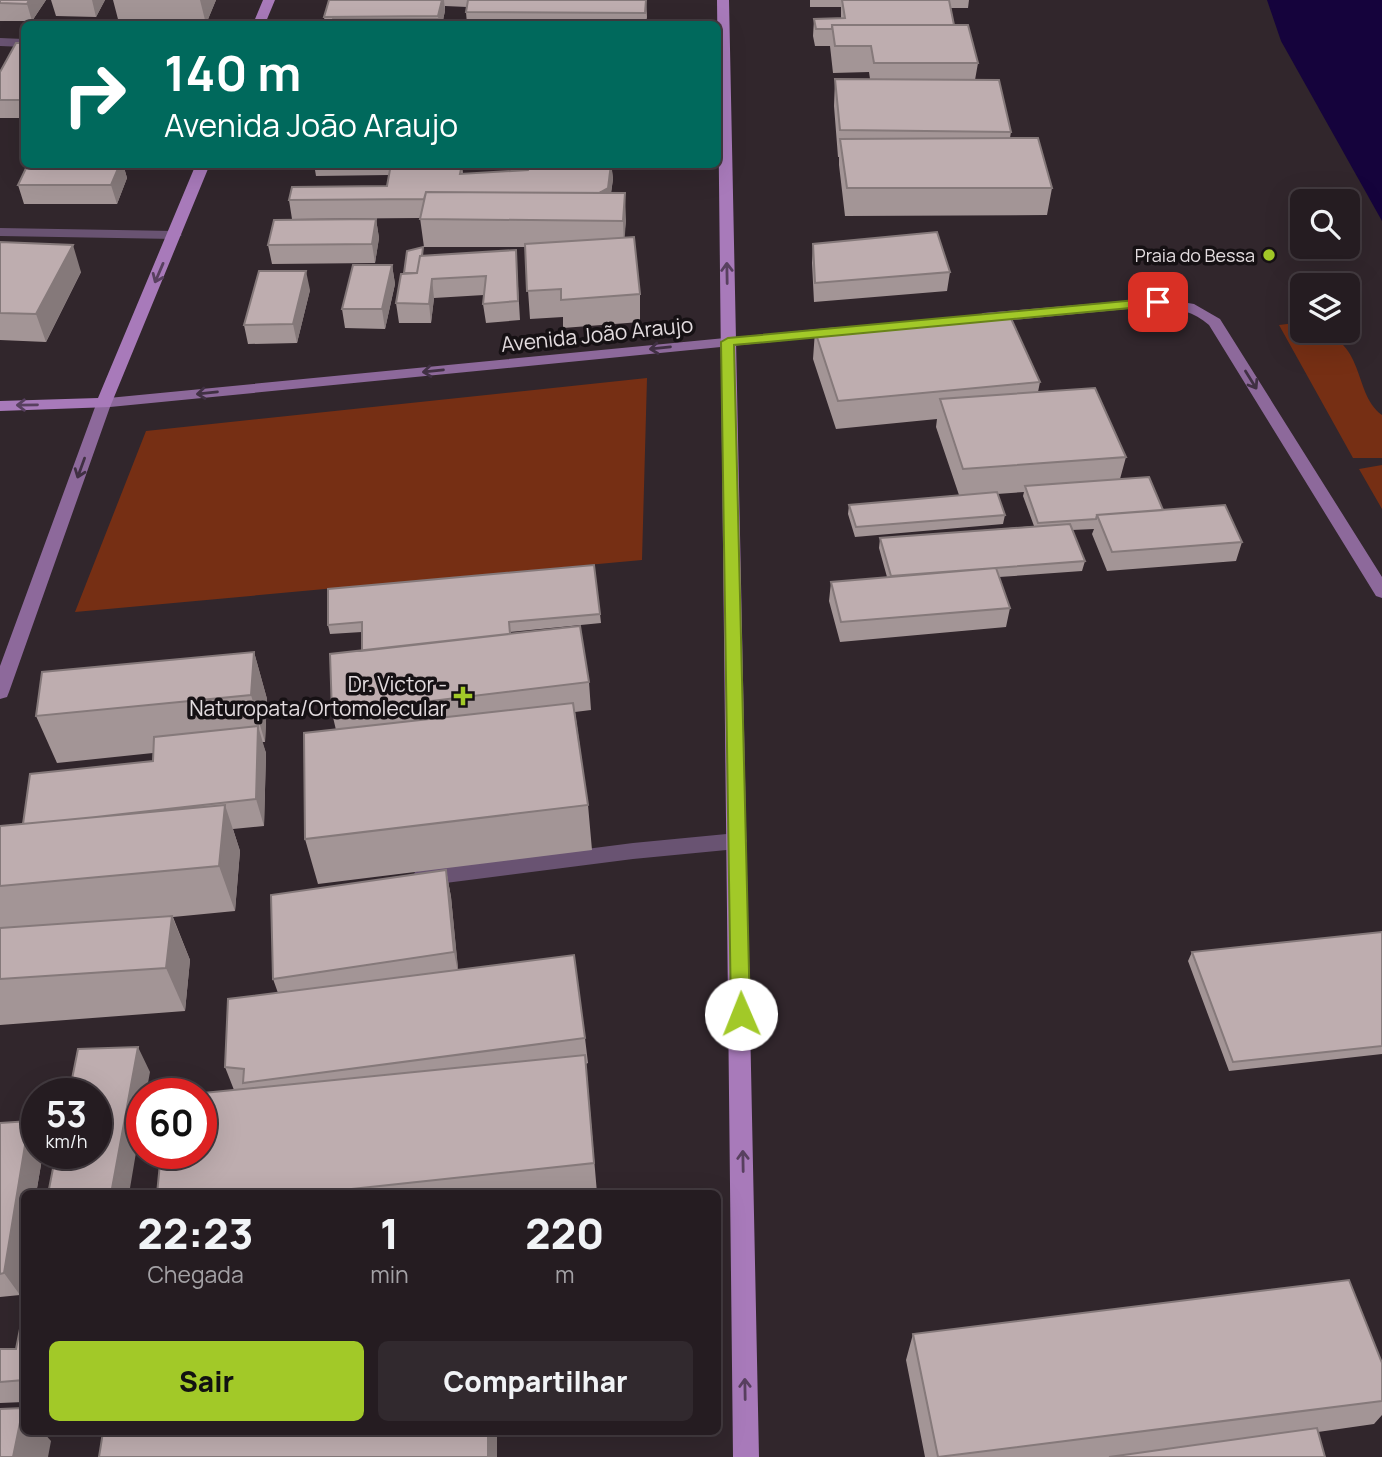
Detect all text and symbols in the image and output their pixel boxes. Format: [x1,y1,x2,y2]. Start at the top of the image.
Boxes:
text: 140 m [164,39,301,106]
icon: right [49,49,140,140]
text: Avenida João Araujo [164,103,458,147]
map controls [1290,189,1360,343]
button: search [1290,189,1360,259]
place label: Praia do Bessa [1135,243,1255,267]
marker: Praia do Bessa [1261,247,1277,263]
one-way arrow [151,262,164,283]
one-way arrow [720,262,734,285]
pin [1128,272,1188,332]
button: layers [1290,273,1360,343]
icon: arrive [1139,283,1177,321]
street label: Avenida João Araujo [500,310,694,358]
one-way arrow [649,342,672,355]
one-way arrow [423,365,445,378]
one-way arrow [1245,370,1259,390]
one-way arrow [196,387,219,400]
one-way arrow [16,399,39,412]
one-way arrow [73,456,86,478]
place label: Dr. Victor - Naturopata/Ortomolecular [189,670,447,722]
marker: Dr. Victor - Naturopata/Ortomolecular [453,686,473,706]
position arrow [704,977,778,1051]
speed limit sign: 60 [126,1078,217,1169]
text: 53 [46,1090,87,1138]
text: km/h [46,1129,87,1153]
one-way arrow [736,1150,749,1173]
text: 22:23 [138,1204,254,1262]
text: 1 [380,1204,399,1262]
text: 220 [525,1204,604,1262]
text: Chegada [147,1258,244,1290]
text: min [370,1258,409,1290]
text: m [555,1258,575,1290]
button: Sair [49,1341,364,1421]
button: Compartilhar [378,1341,693,1421]
one-way arrow [738,1378,752,1401]

